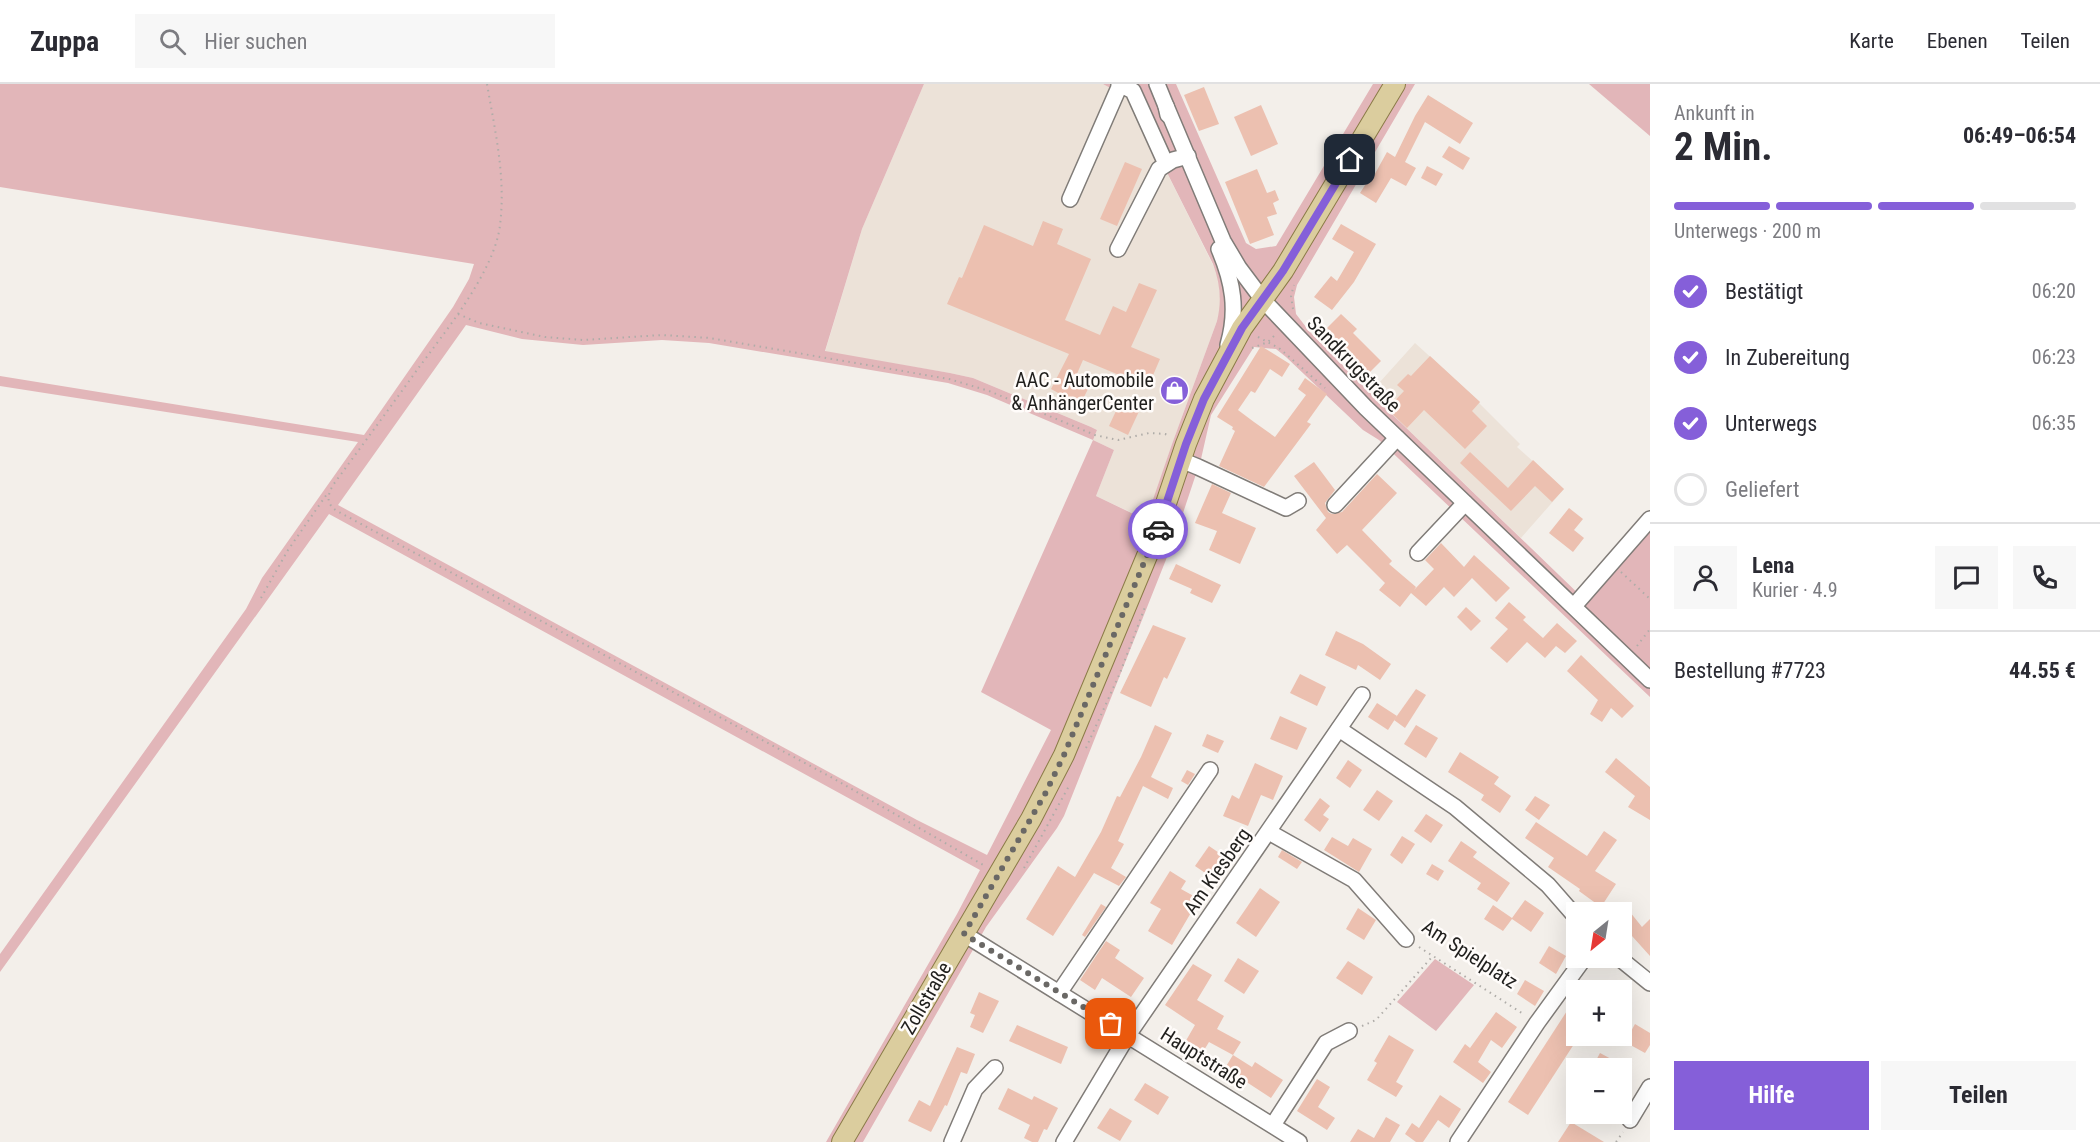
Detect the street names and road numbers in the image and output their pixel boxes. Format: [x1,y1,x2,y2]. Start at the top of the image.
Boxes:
street label: Sandkrugstraße [1302,311,1406,417]
street label: Am Kiesberg [1178,823,1256,919]
street label: Am Spielplatz [1418,914,1522,994]
street label: Zollstraße [896,958,956,1038]
street label: Hauptstraße [1156,1022,1252,1094]

